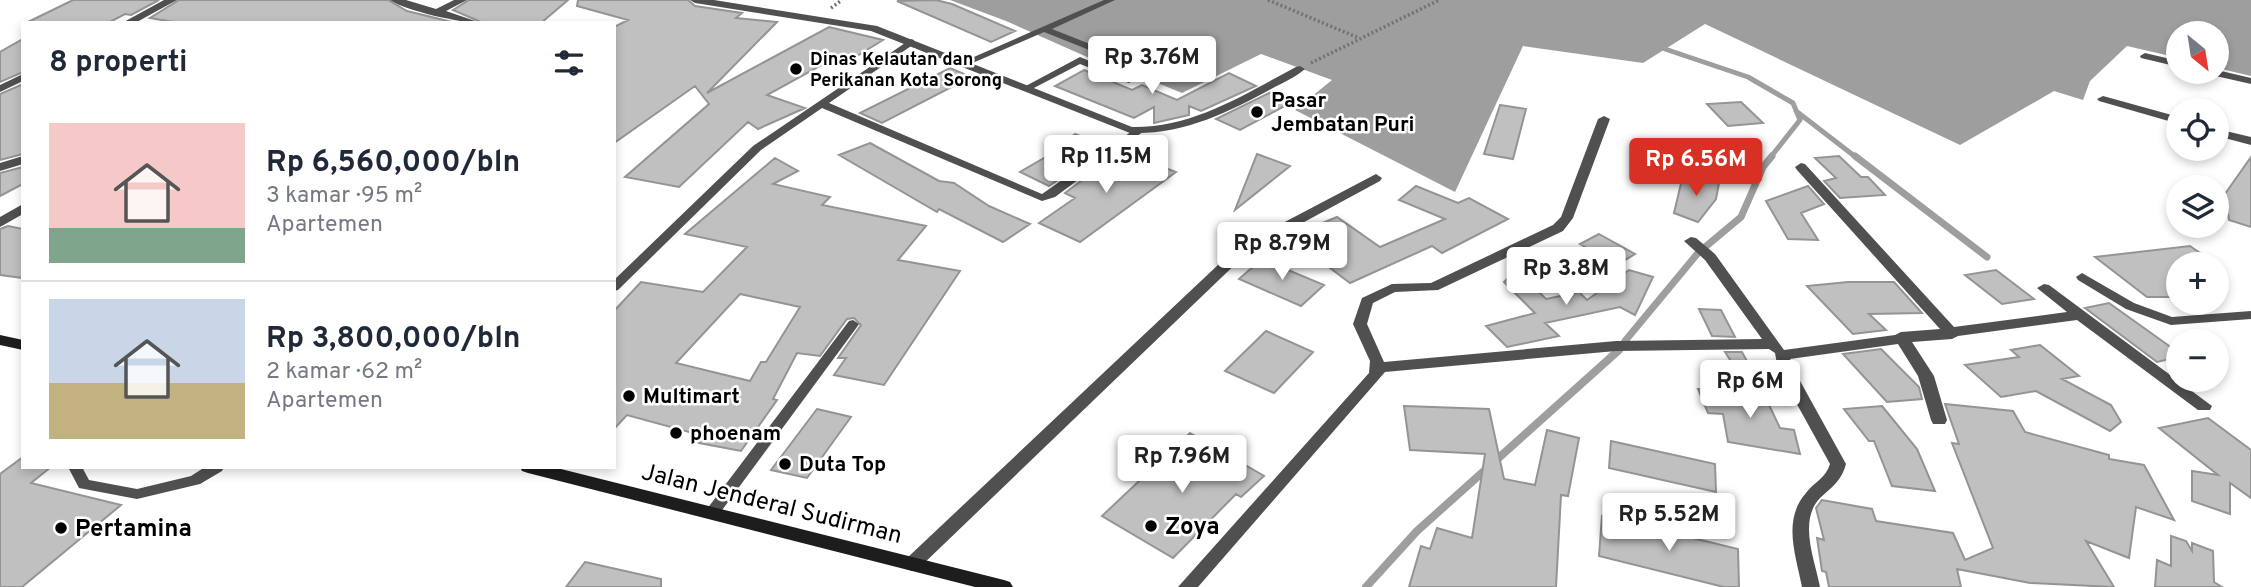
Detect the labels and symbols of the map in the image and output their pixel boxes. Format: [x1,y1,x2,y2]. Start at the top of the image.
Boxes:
north arrow [2166,21,2230,84]
pin: Rp 3.76M [1080,36,1224,96]
place label: Dinas Kelautan dan Perikanan Kota Sorong [810,49,1002,93]
marker: Dinas Kelautan dan Perikanan Kota Sorong [788,61,804,77]
place label: Pasar Jembatan Puri [1271,88,1415,139]
marker: Pasar Jembatan Puri [1249,104,1265,120]
pin: Rp 11.5M [1034,136,1178,195]
pin: Rp 6.56M [1624,138,1768,198]
pin: Rp 8.79M [1210,222,1354,282]
pin: Rp 3.8M [1501,247,1631,307]
pin: Rp 6M [1701,360,1799,420]
place label: Multimart [643,384,740,411]
marker: Multimart [621,388,637,404]
place label: phoenam [690,421,781,448]
marker: phoenam [668,425,684,441]
pin: Rp 7.96M [1110,435,1254,495]
place label: Duta Top [799,452,886,479]
marker: Duta Top [777,456,793,472]
street label: Jalan Jenderal Sudirman [638,458,905,552]
pin: Rp 5.52M [1597,494,1741,553]
place label: Zoya [1165,513,1220,543]
place label: Pertamina [75,515,192,545]
marker: Zoya [1143,518,1159,534]
marker: Pertamina [53,520,69,536]

